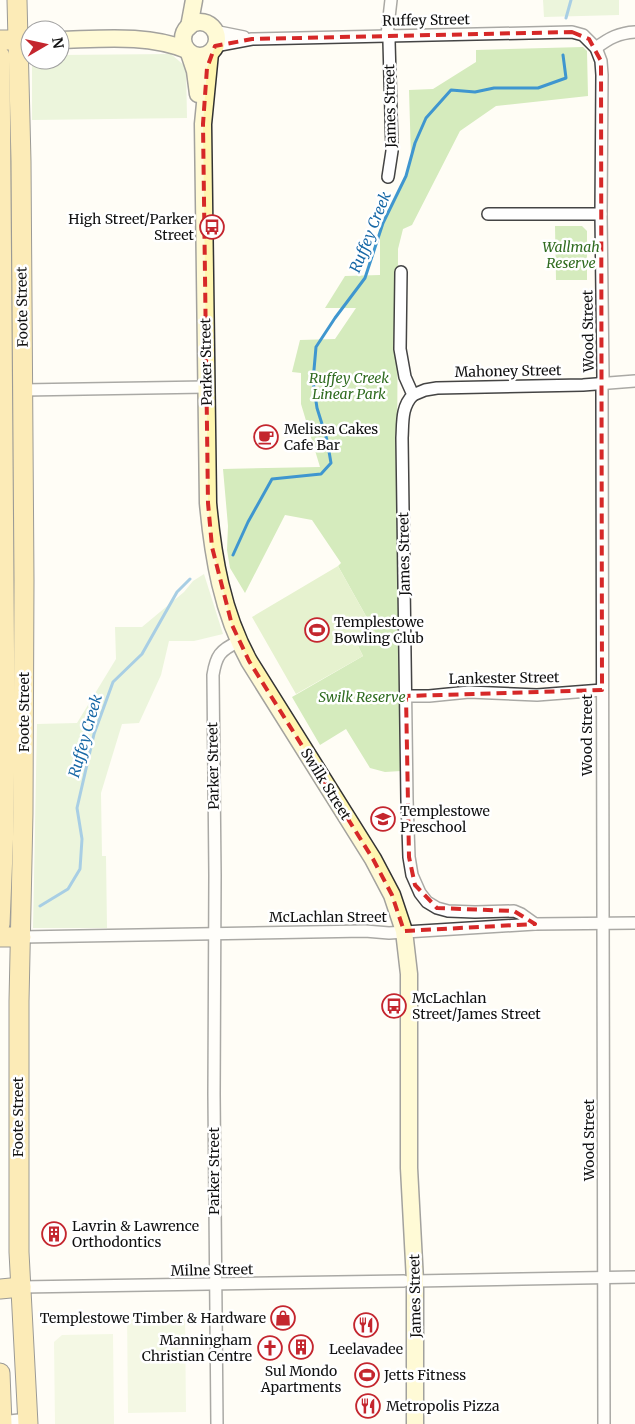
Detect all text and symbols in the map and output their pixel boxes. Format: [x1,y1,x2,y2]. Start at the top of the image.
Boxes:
street label: Ruffey Street [382,10,471,30]
north arrow [20,20,70,70]
text: N [48,36,68,50]
street label: James Street [380,63,400,149]
water label: Ruffey Creek [345,188,395,275]
place label: High Street/Parker Street [68,210,195,244]
bus stop icon: High Street/Parker Street [199,214,225,240]
park label: Wallmah Reserve [542,238,600,272]
street label: Foote Street [12,266,32,347]
street label: Wood Street [578,289,598,373]
street label: Parker Street [196,317,216,406]
street label: Mahoney Street [454,361,562,381]
park label: Ruffey Creek Linear Park [309,369,389,403]
place label: Melissa Cakes Cafe Bar [284,420,378,454]
cafe icon: Melissa Cakes Cafe Bar [253,424,279,450]
street label: James Street [394,511,414,597]
place label: Templestowe Bowling Club [334,613,424,647]
sports icon: Templestowe Bowling Club [304,617,330,643]
street label: Lankester Street [448,668,560,688]
street label: Foote Street [15,671,33,752]
park label: Swilk Reserve [318,688,406,706]
water label: Ruffey Creek [64,692,106,780]
street label: Wood Street [578,693,596,777]
street label: Parker Street [203,721,223,810]
street label: Swilk Street [297,745,355,824]
place label: Templestowe Preschool [400,802,490,836]
school or university icon: Templestowe Preschool [370,806,396,832]
street label: McLachlan Street [269,908,387,926]
place label: McLachlan Street/James Street [412,989,541,1023]
bus stop icon: McLachlan Street/James Street [381,993,407,1019]
street label: Foote Street [9,1076,27,1157]
street label: Wood Street [580,1098,598,1182]
street label: Parker Street [205,1127,223,1215]
place label: Lavrin & Lawrence Orthodontics [72,1217,199,1251]
building icon: Lavrin & Lawrence Orthodontics [41,1221,67,1247]
street label: James Street [405,1253,425,1339]
street label: Milne Street [170,1260,254,1280]
shop icon: Templestowe Timber & Hardware [270,1305,296,1331]
place label: Templestowe Timber & Hardware [40,1309,266,1327]
restaurant icon: Leelavadee [353,1312,379,1338]
place label: Manningham Christian Centre [142,1331,252,1365]
building icon: Sul Mondo Apartments [288,1334,314,1360]
church icon: Manningham Christian Centre [257,1335,283,1361]
place label: Leelavadee [329,1340,403,1358]
place label: Sul Mondo Apartments [260,1362,341,1396]
sports icon: Jetts Fitness [354,1362,380,1388]
place label: Jetts Fitness [383,1366,466,1384]
restaurant icon: Metropolis Pizza [355,1393,381,1419]
place label: Metropolis Pizza [386,1397,500,1415]

